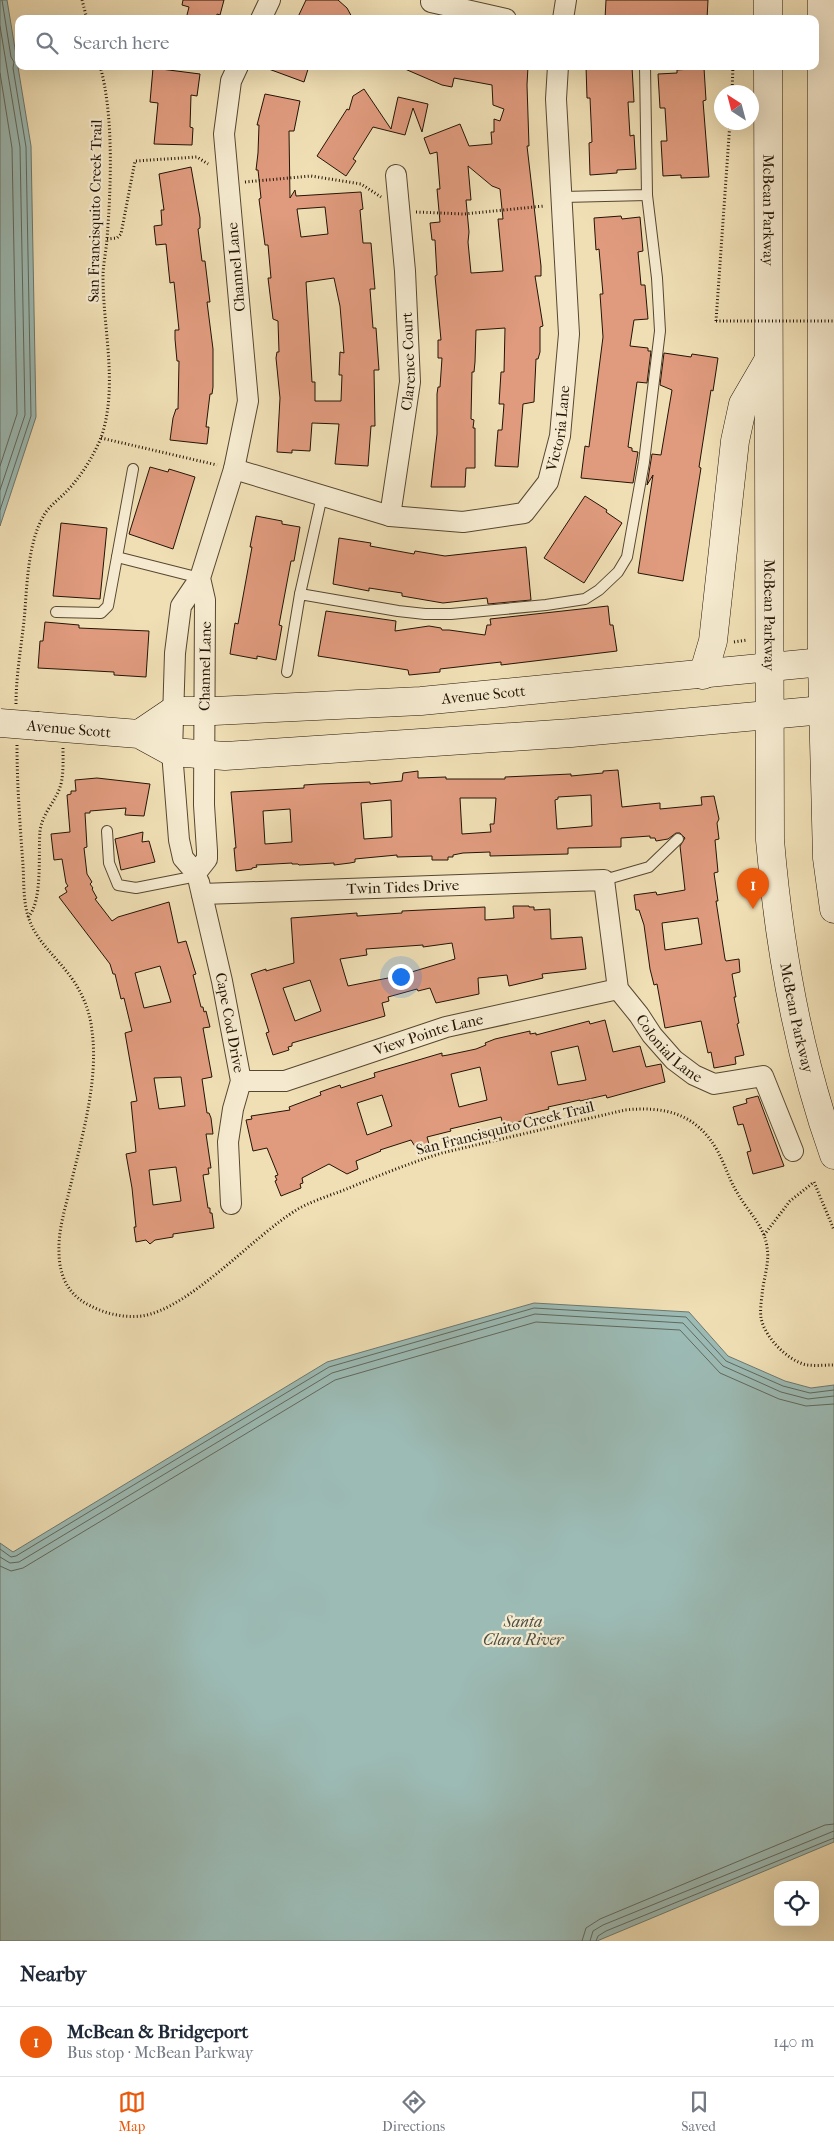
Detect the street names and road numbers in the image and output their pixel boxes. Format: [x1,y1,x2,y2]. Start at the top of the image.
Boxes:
street label: San Francisquito Creek Trail [84,119,106,303]
street label: McBean Parkway [759,154,778,267]
street label: Channel Lane [223,221,249,312]
street label: Clarence Court [397,311,419,412]
street label: Victoria Lane [542,384,573,474]
street label: McBean Parkway [760,559,779,672]
street label: Channel Lane [195,620,215,711]
street label: Avenue Scott [440,682,527,708]
street label: Avenue Scott [25,716,112,742]
street label: Twin Tides Drive [346,876,460,898]
street label: McBean Parkway [776,962,817,1076]
street label: Cape Cod Drive [211,971,248,1075]
street label: View Pointe Lane [371,1010,485,1060]
street label: Colonial Lane [632,1011,705,1087]
street label: San Francisquito Creek Trail [414,1097,596,1159]

